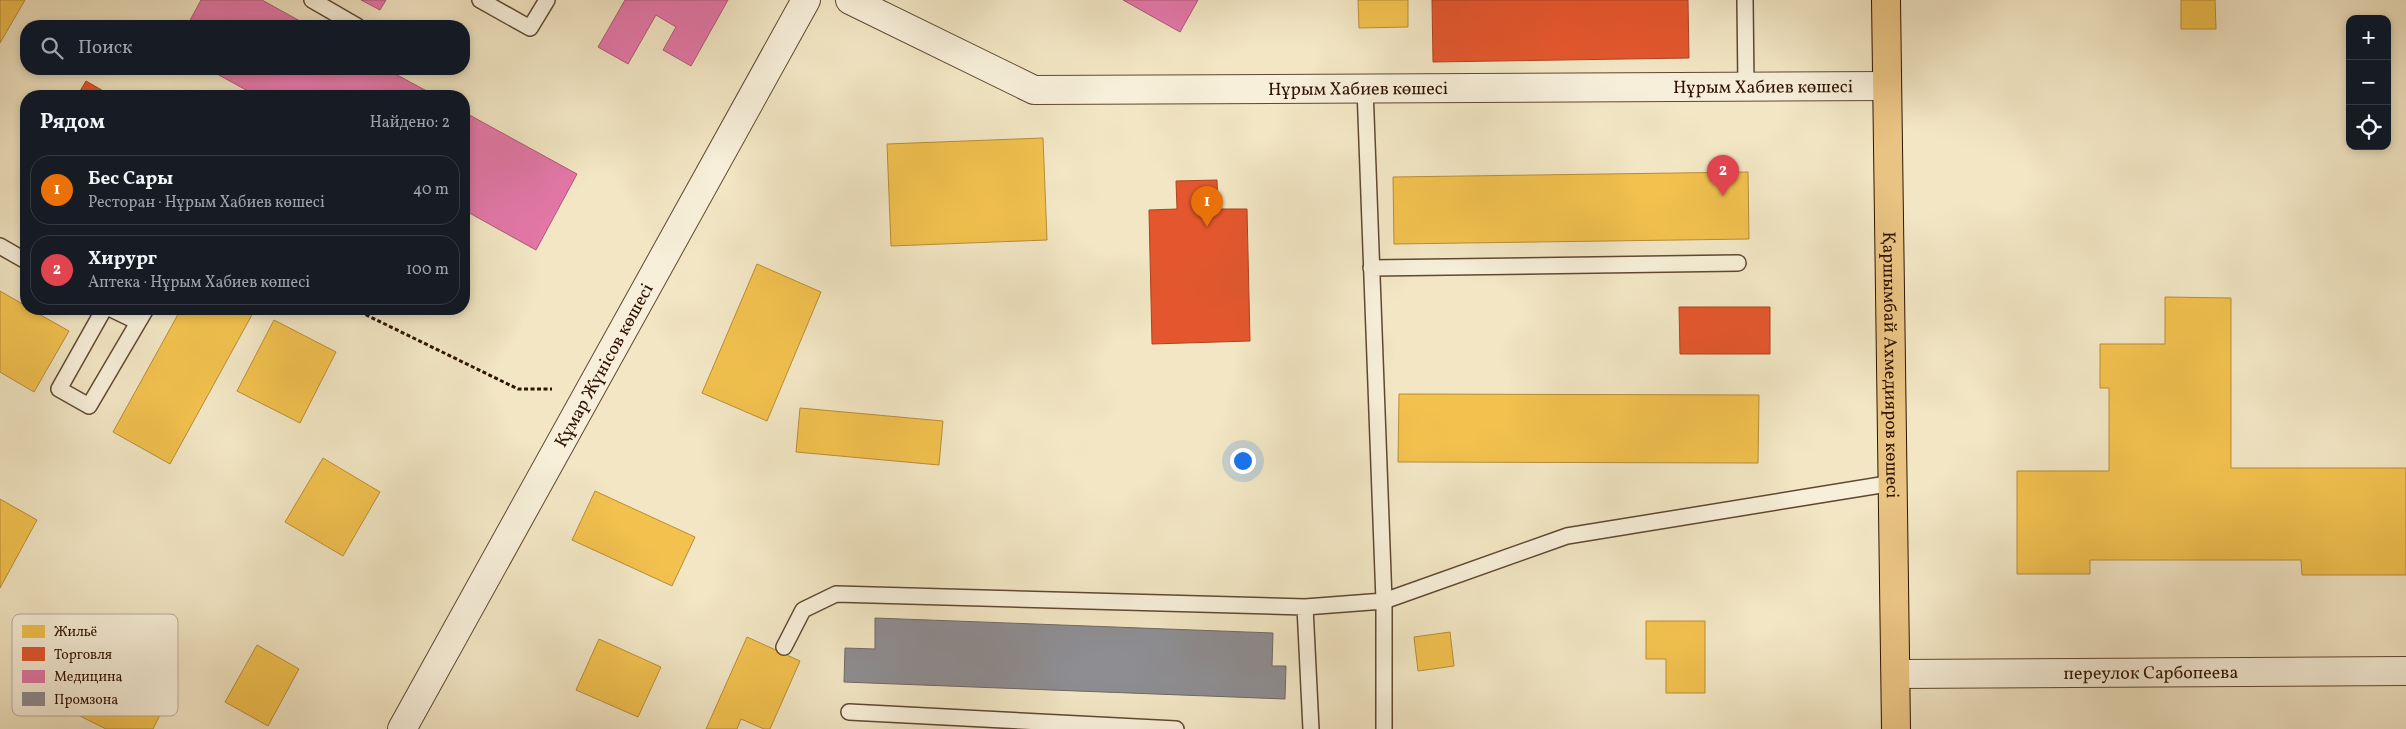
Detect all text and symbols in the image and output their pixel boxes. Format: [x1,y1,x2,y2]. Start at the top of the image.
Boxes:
map controls [2346,15,2391,150]
button: + [2346,15,2391,60]
search box [20,20,470,75]
icon: search [38,34,66,62]
text: Поиск [78,35,132,61]
button: − [2346,60,2391,105]
street label: Нұрым Хабиев көшесі [1673,75,1853,101]
street label: Нұрым Хабиев көшесі [1268,77,1448,103]
button: locate [2346,105,2391,150]
text: Рядом [40,108,105,137]
text: Найдено: 2 [370,112,450,134]
pin: 2 [1707,155,1739,196]
text: Бес Сары [88,166,173,192]
text: 1 [54,179,60,201]
text: 40 m [413,179,449,201]
pin: 1 [1191,186,1223,227]
text: Ресторан · Нұрым Хабиев көшесі [88,192,325,214]
street label: Қаршымбай Ахмедияров көшесі [1875,231,1904,499]
text: Хирург [88,246,157,272]
text: 2 [53,259,61,281]
text: 100 m [406,259,449,281]
text: Аптека · Нұрым Хабиев көшесі [88,272,310,294]
street label: Құмар Жүнісов көшесі [549,279,660,452]
your location [1230,448,1256,474]
legend [12,614,178,716]
text: Жильё [54,623,98,642]
text: Торговля [54,646,112,665]
street label: переулок Сарбопеева [2063,661,2239,687]
text: Медицина [54,668,123,687]
text: Промзона [54,691,118,710]

